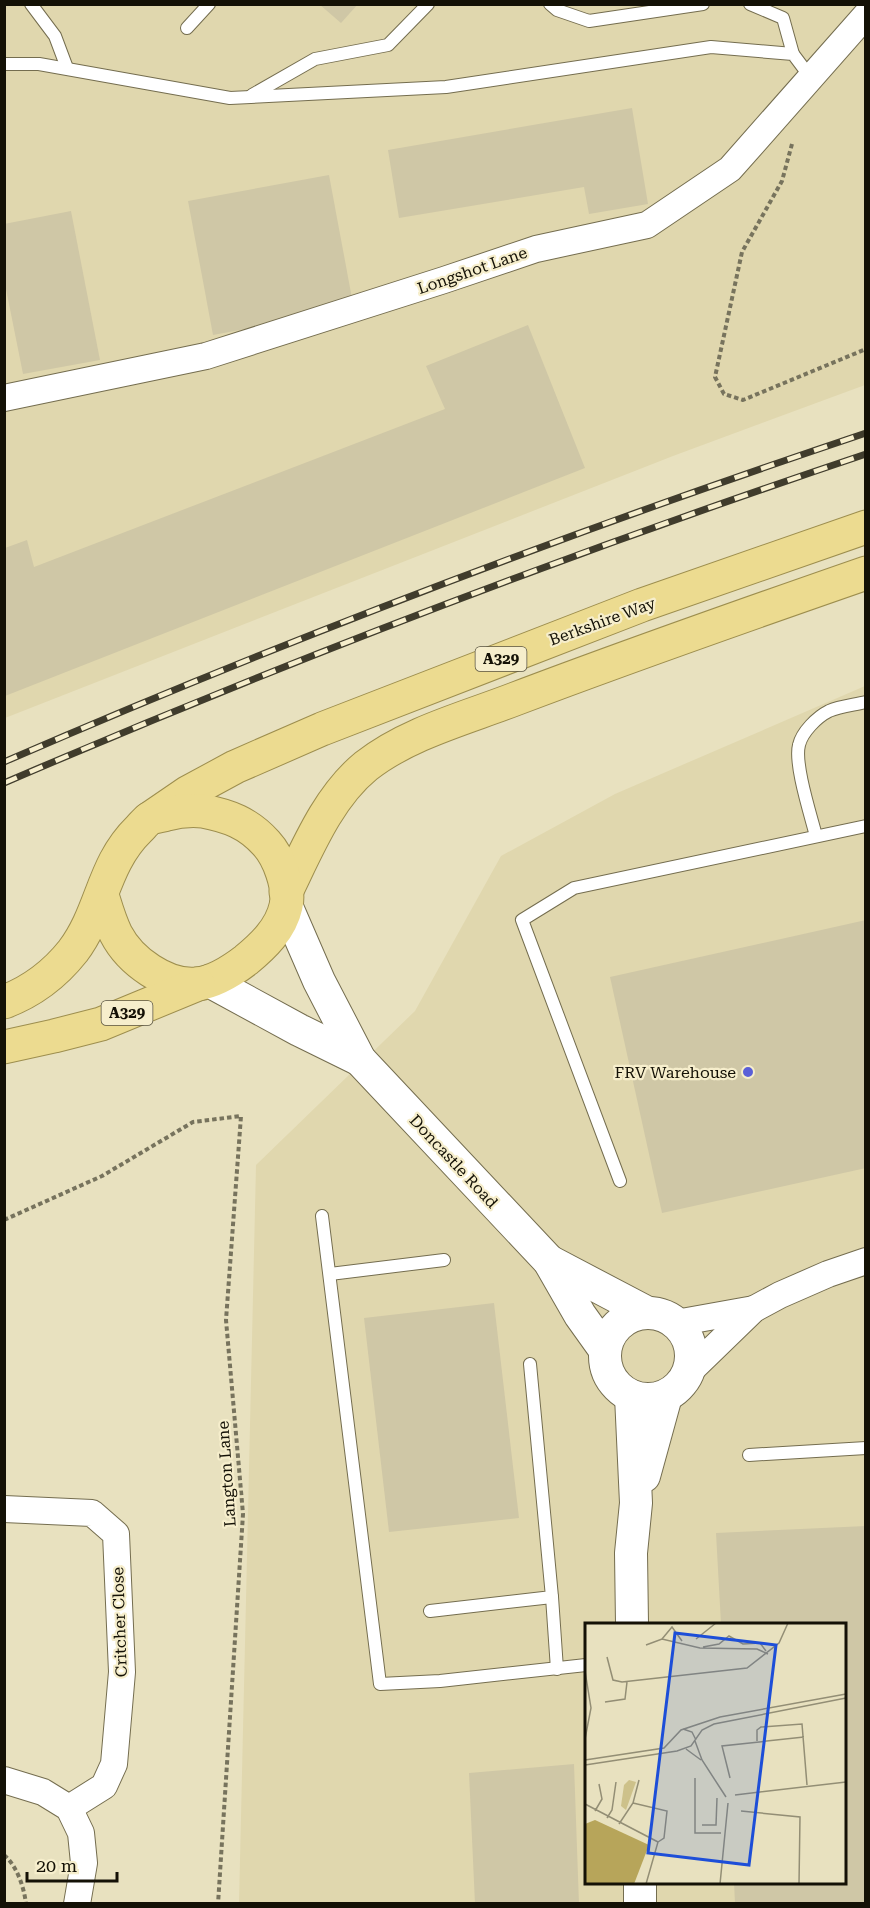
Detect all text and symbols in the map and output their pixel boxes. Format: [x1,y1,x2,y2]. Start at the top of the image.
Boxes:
street label: Longshot Lane [415,243,530,298]
street label: Berkshire Way [546,593,658,650]
road number: A329 [476,647,526,671]
road number: A329 [102,1001,152,1025]
place label: FRV Warehouse [615,1063,736,1082]
marker: FRV Warehouse [741,1065,755,1079]
street label: Doncastle Road [405,1111,502,1212]
street label: Langton Lane [213,1420,240,1528]
street label: Critcher Close [108,1566,131,1677]
inset map [585,1623,846,1884]
scale bar [27,1845,117,1883]
text: 20 m [36,1855,77,1876]

